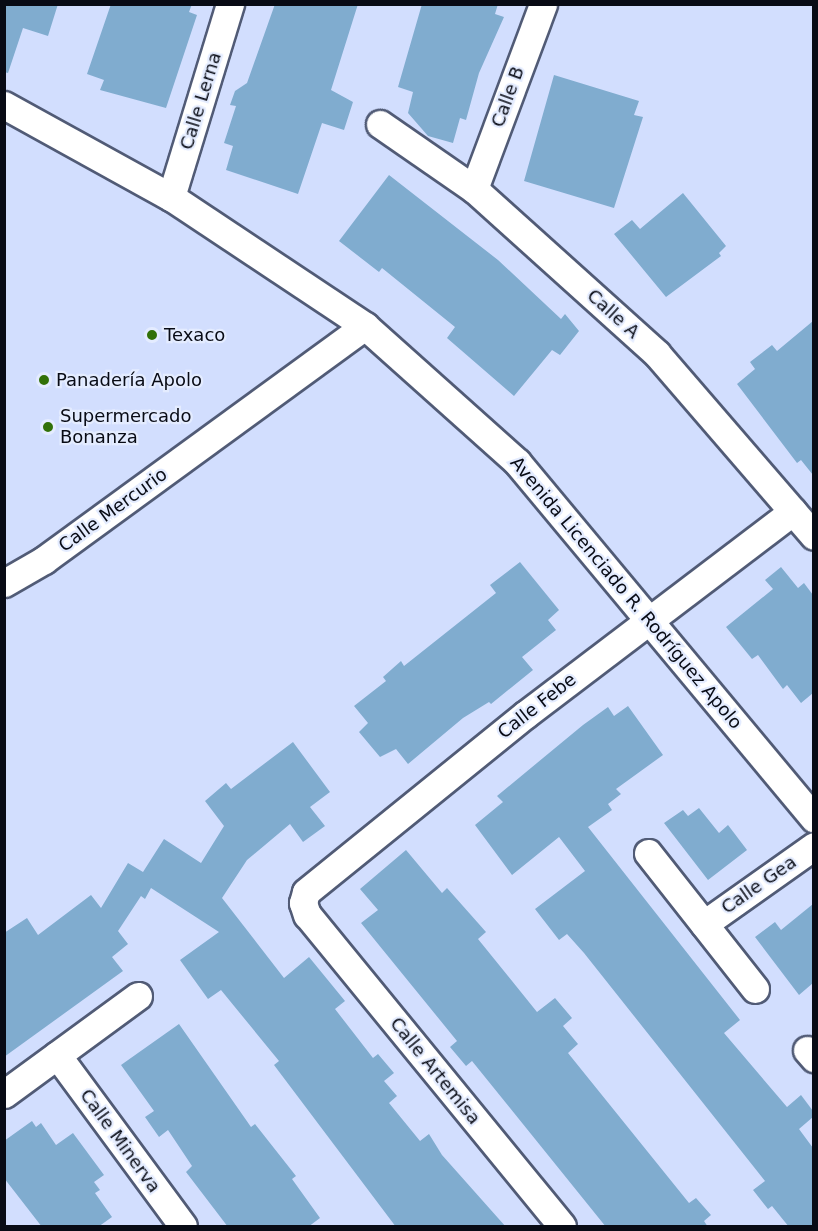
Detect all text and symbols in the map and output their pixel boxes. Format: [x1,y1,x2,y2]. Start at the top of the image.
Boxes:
street label: Calle Lerna [176,50,226,152]
street label: Calle B [487,64,529,130]
street label: Calle A [582,285,644,343]
place label: Texaco [164,324,225,346]
marker: Texaco [145,328,159,342]
place label: Panadería Apolo [56,369,202,391]
marker: Panadería Apolo [37,373,51,387]
place label: Supermercado Bonanza [60,406,191,448]
marker: Supermercado Bonanza [41,420,55,434]
street label: Avenida Licenciado R. Rodríguez Apolo [506,452,746,734]
street label: Calle Mercurio [55,463,171,557]
street label: Calle Febe [494,669,580,743]
street label: Calle Gea [717,851,801,919]
street label: Calle Artemisa [385,1013,485,1129]
street label: Calle Minerva [75,1085,165,1197]

